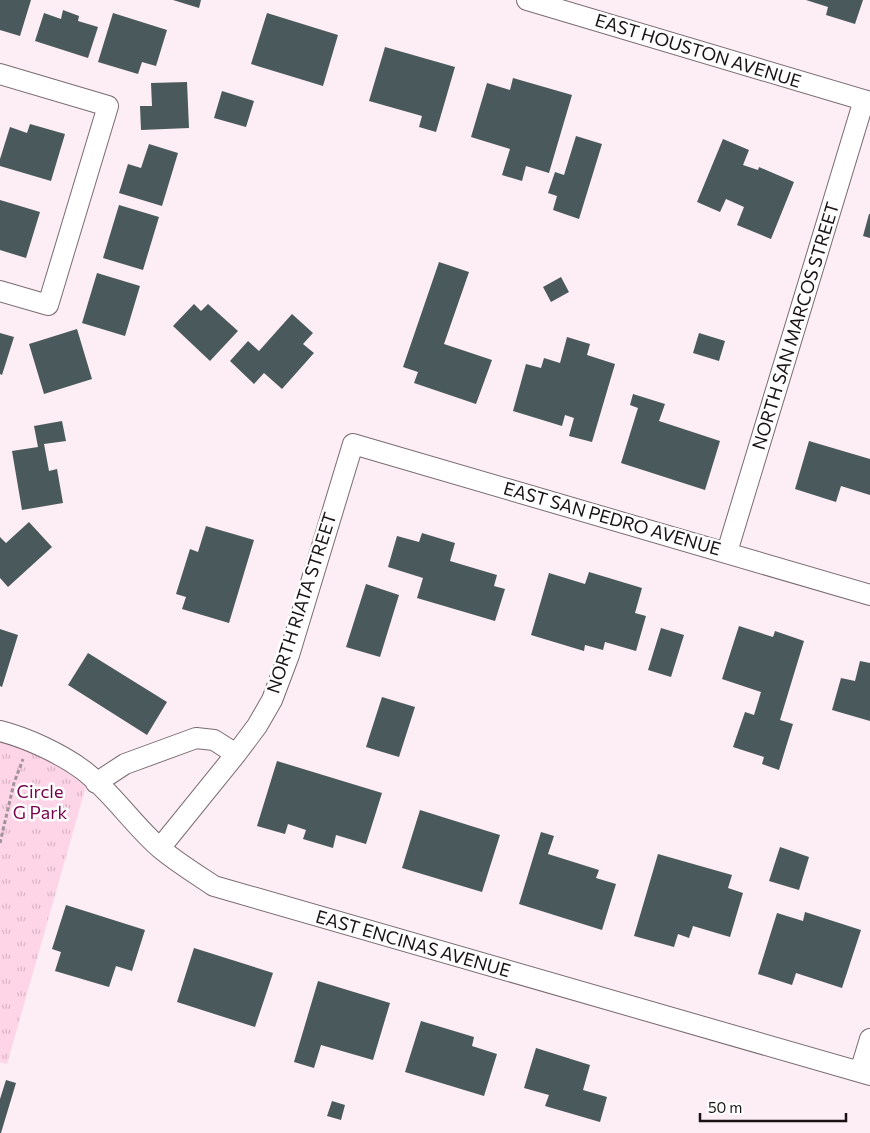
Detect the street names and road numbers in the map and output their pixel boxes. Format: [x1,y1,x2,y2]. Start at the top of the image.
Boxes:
street label: EAST HOUSTON AVENUE [593,8,804,92]
street label: NORTH SAN MARCOS STREET [747,199,843,452]
street label: EAST SAN PEDRO AVENUE [501,476,724,560]
street label: NORTH RIATA STREET [261,509,341,696]
street label: EAST ENCINAS AVENUE [313,905,513,981]

